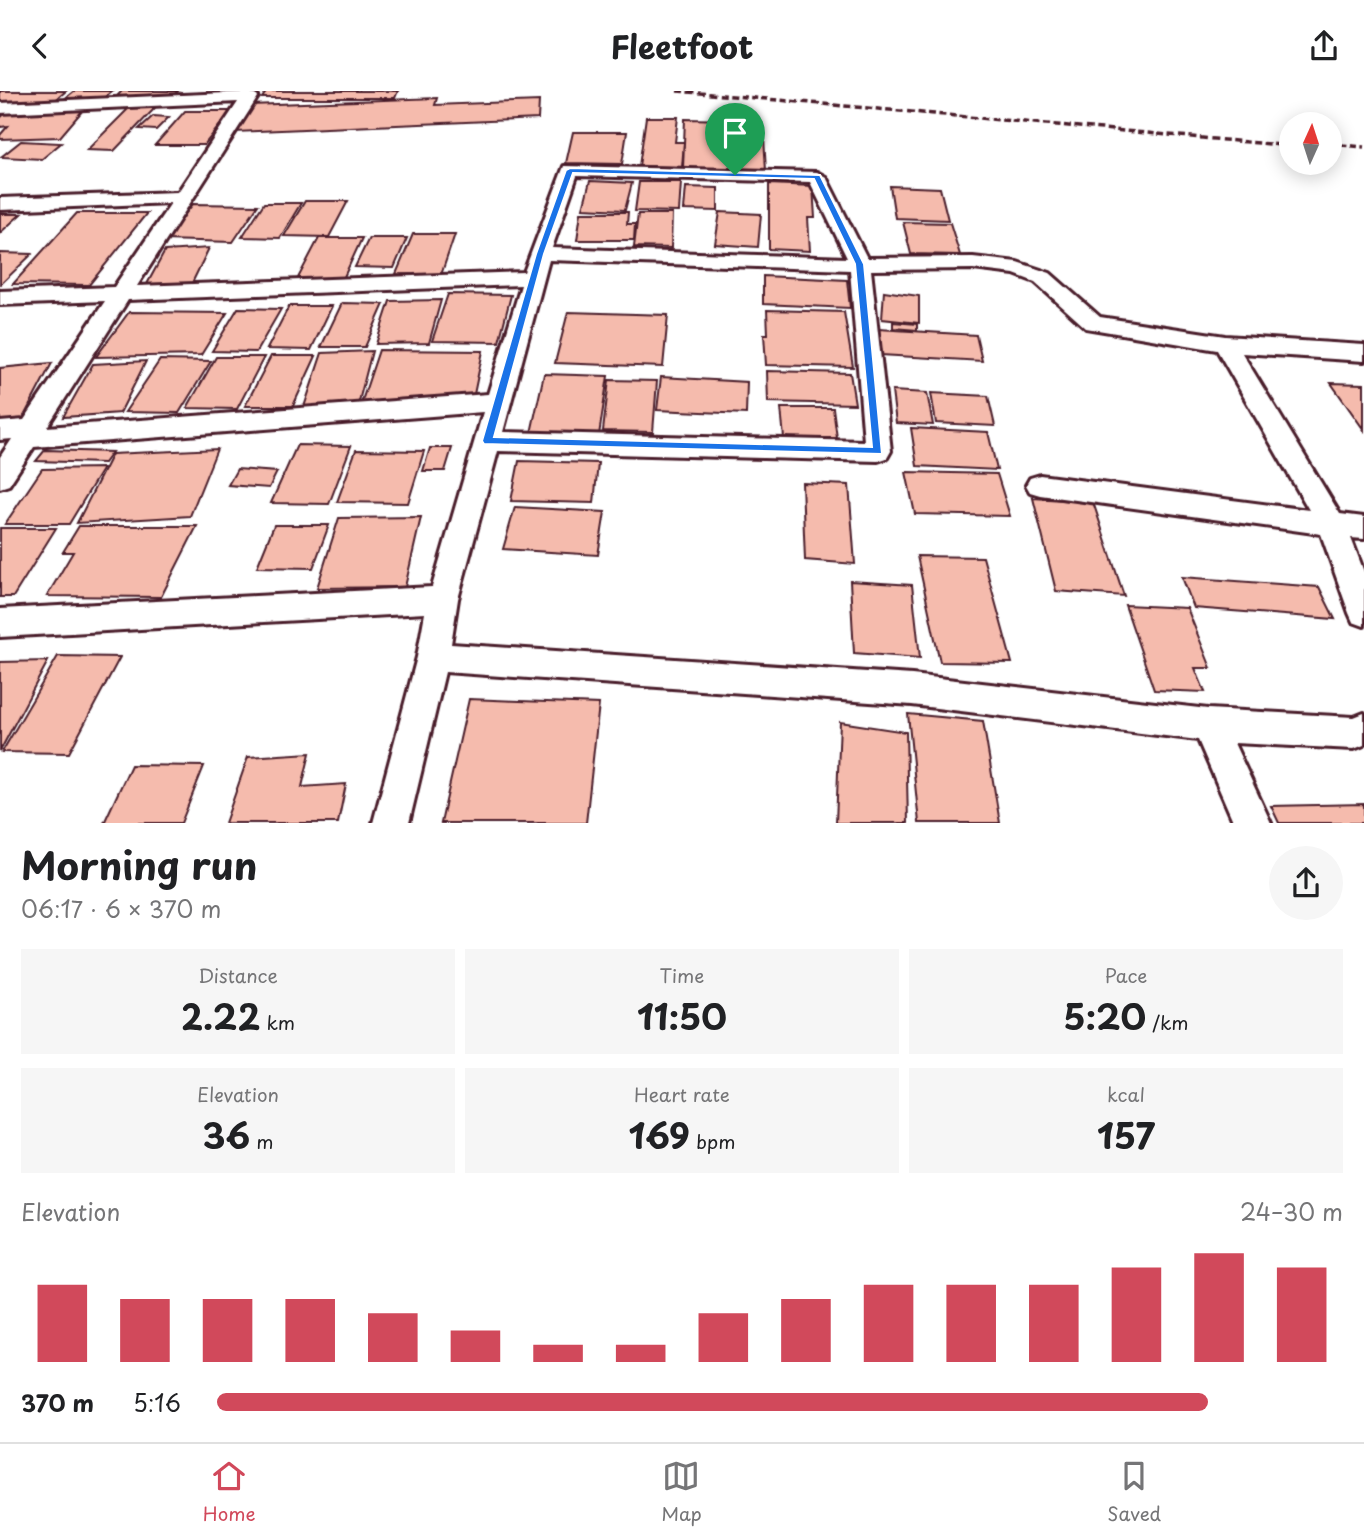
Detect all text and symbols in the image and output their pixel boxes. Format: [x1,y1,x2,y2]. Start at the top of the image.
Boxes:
text: Fleetfoot [611,22,753,70]
icon: back [21,27,59,65]
icon: share [1305,27,1343,65]
pin [705,103,765,175]
north arrow [1279,112,1342,175]
map controls [1279,112,1342,175]
icon: arrive [716,114,754,152]
text: Morning run [21,836,257,893]
button: share [1269,846,1343,920]
text: 06:17 · 6 × 370 m [21,891,221,926]
text: Distance [198,961,278,989]
text: Time [660,961,704,989]
text: Pace [1105,961,1147,989]
text: 2.22 [181,989,260,1042]
text: 11:50 [637,989,727,1042]
text: 5:20 [1063,989,1146,1042]
text: km [260,1008,295,1036]
text: /km [1146,1008,1189,1036]
text: Elevation [197,1080,279,1108]
text: Heart rate [634,1080,730,1108]
text: kcal [1107,1080,1145,1108]
text: 36 [202,1108,250,1161]
text: 169 [628,1108,690,1161]
text: 157 [1097,1108,1155,1161]
text: m [250,1127,274,1155]
text: bpm [690,1127,736,1155]
text: Elevation [21,1194,120,1229]
text: 24–30 m [1240,1194,1343,1229]
text: 370 m [21,1385,94,1420]
text: 5:16 [133,1385,181,1420]
tab: Home [203,1457,256,1527]
tab: Map [661,1457,702,1527]
tab: Saved [1107,1457,1161,1527]

